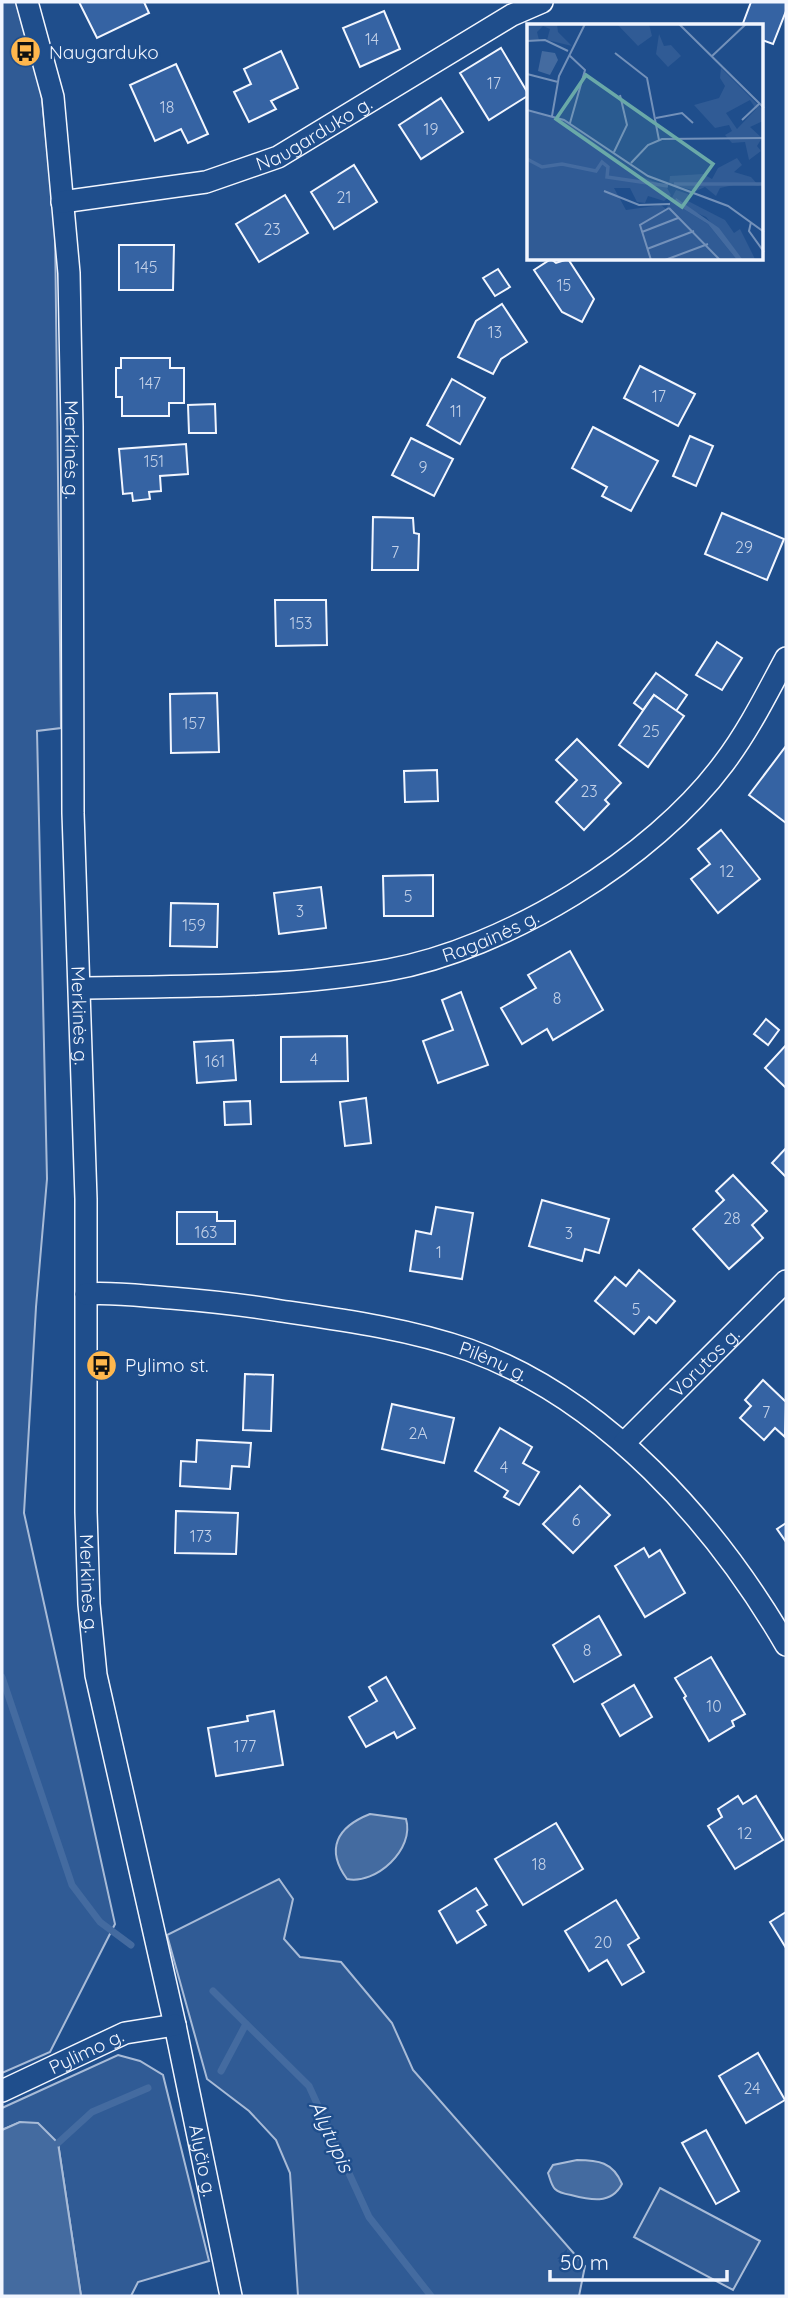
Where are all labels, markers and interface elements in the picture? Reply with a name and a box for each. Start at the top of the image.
inset map [527,24,764,261]
house number: 14 [365,29,379,49]
bus stop icon: Naugarduko [9,35,43,69]
place label: Naugarduko [49,40,159,64]
house number: 17 [487,73,501,93]
street label: Naugarduko g. [253,91,376,176]
house number: 18 [160,97,174,117]
house number: 19 [424,119,438,139]
house number: 21 [337,187,351,207]
house number: 23 [263,219,281,239]
house number: 145 [135,257,157,277]
house number: 15 [557,275,571,295]
house number: 13 [488,322,502,342]
house number: 147 [139,373,161,393]
house number: 17 [652,386,666,406]
street label: Merkinės g. [59,400,84,499]
house number: 11 [450,401,462,421]
house number: 151 [144,451,164,471]
house number: 9 [419,457,428,477]
house number: 29 [735,537,753,557]
house number: 7 [391,542,399,562]
house number: 153 [289,613,313,633]
house number: 157 [183,713,205,733]
house number: 25 [642,721,660,741]
house number: 23 [580,781,598,801]
house number: 12 [720,861,735,881]
house number: 5 [404,886,412,906]
house number: 3 [296,901,304,921]
street label: Ragainės g. [439,905,543,967]
house number: 159 [182,915,206,935]
street label: Merkinės g. [66,966,93,1066]
house number: 8 [553,988,561,1008]
house number: 4 [310,1049,318,1069]
house number: 161 [205,1051,225,1071]
house number: 28 [723,1208,741,1228]
house number: 163 [195,1222,217,1242]
house number: 3 [565,1223,573,1243]
house number: 1 [436,1242,442,1262]
house number: 5 [632,1299,640,1319]
street label: Vorutos g. [665,1322,745,1402]
street label: Pilėnų g. [456,1336,532,1386]
bus stop icon: Pylimo st. [85,1348,119,1382]
place label: Pylimo st. [125,1353,209,1377]
house number: 7 [762,1402,770,1422]
house number: 2A [408,1423,428,1443]
house number: 4 [500,1457,508,1477]
house number: 6 [572,1510,581,1530]
house number: 173 [190,1526,212,1546]
street label: Merkinės g. [75,1534,104,1634]
house number: 8 [583,1640,591,1660]
house number: 10 [706,1696,722,1716]
house number: 177 [234,1736,256,1756]
house number: 12 [738,1823,753,1843]
house number: 18 [532,1854,546,1874]
house number: 20 [594,1932,612,1952]
street label: Pylimo g. [45,2023,127,2079]
house number: 24 [743,2078,761,2098]
water label: Alytupis [304,2096,360,2177]
street label: Alyčio g. [184,2122,222,2199]
scale bar [550,2238,727,2282]
text: 50 m [560,2249,609,2275]

